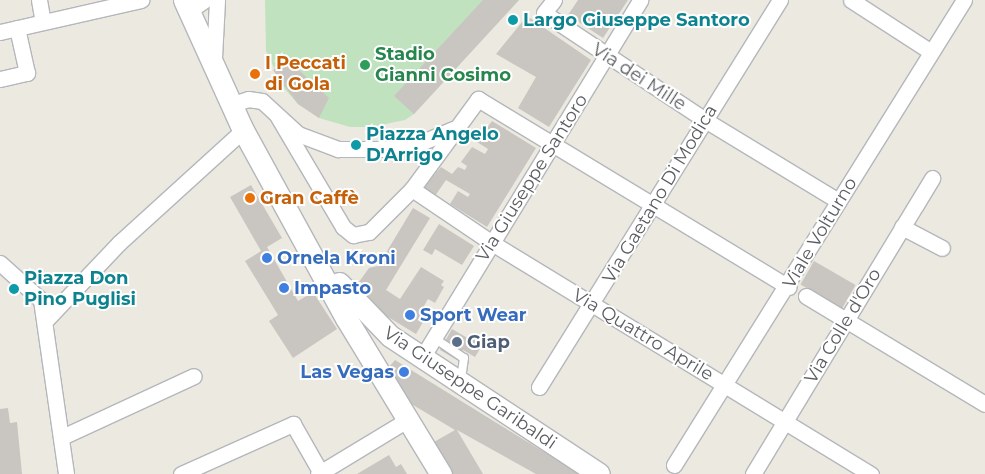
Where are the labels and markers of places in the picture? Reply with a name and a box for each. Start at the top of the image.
place label: Largo Giuseppe Santoro [523,9,750,31]
marker: Largo Giuseppe Santoro [507,14,519,26]
place label: Stadio Gianni Cosimo [375,44,511,86]
place label: I Peccati di Gola [265,53,346,96]
marker: Stadio Gianni Cosimo [359,59,371,71]
marker: I Peccati di Gola [249,68,261,80]
place label: Piazza Angelo D'Arrigo [366,124,499,166]
marker: Piazza Angelo D'Arrigo [350,139,362,151]
place label: Gran Caffè [260,187,359,209]
marker: Gran Caffè [244,192,256,204]
place label: Ornela Kroni [277,247,396,269]
marker: Ornela Kroni [261,252,273,264]
place label: Piazza Don Pino Puglisi [24,268,136,310]
place label: Impasto [294,277,371,299]
marker: Impasto [278,282,290,294]
marker: Piazza Don Pino Puglisi [8,283,20,295]
place label: Sport Wear [420,304,527,326]
marker: Sport Wear [404,309,416,321]
place label: Giap [467,331,510,353]
marker: Giap [451,336,463,348]
place label: Las Vegas [300,361,394,383]
marker: Las Vegas [398,366,410,378]

